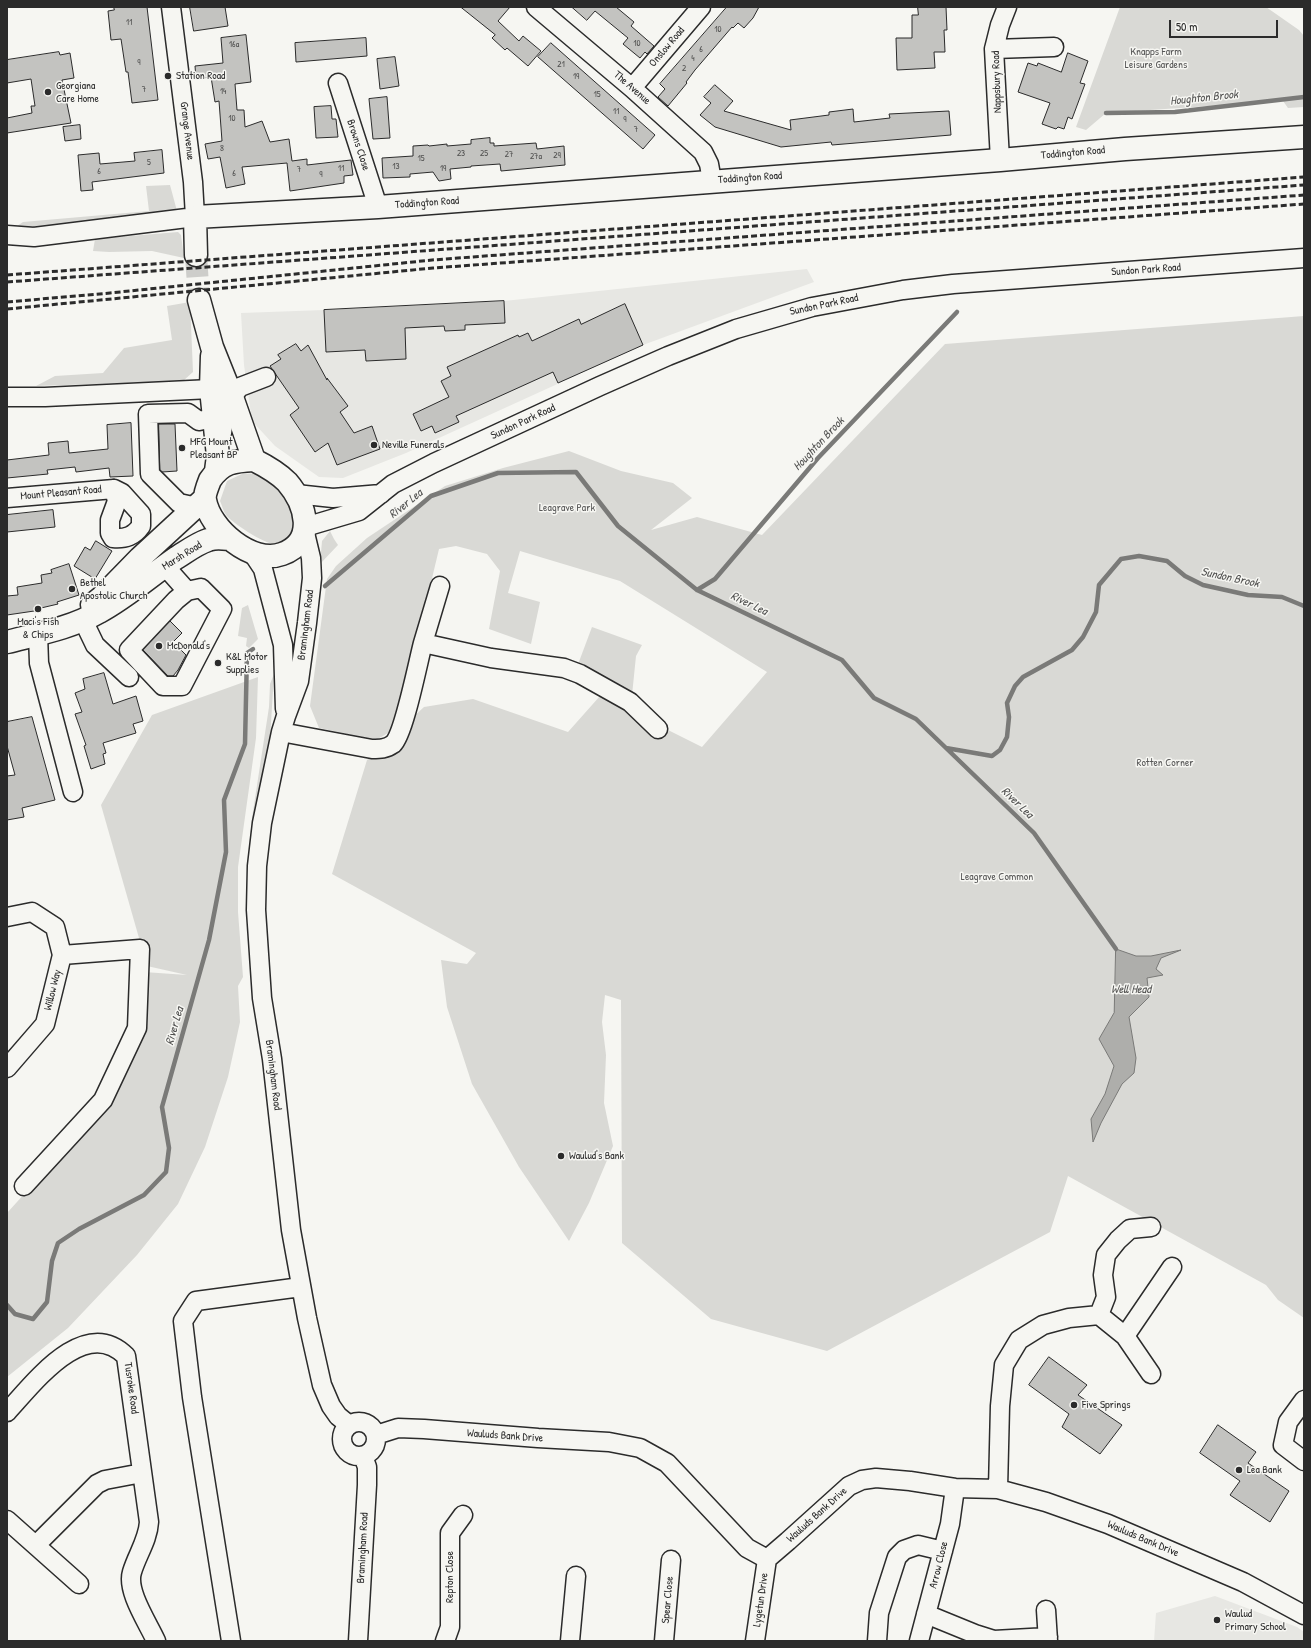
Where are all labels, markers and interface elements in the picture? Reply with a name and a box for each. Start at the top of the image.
scale bar [1171,12,1280,38]
house number: 11 [126,18,132,28]
text: 50 m [1176,18,1197,35]
street label: Onslow Road [646,24,688,70]
house number: 10 [714,25,722,35]
house number: 10 [633,39,641,49]
house number: 16a [229,40,239,50]
house number: 6 [699,45,703,55]
park label: Knapps Farm Leisure Gardens [1125,45,1187,71]
street label: Nappsbury Road [989,51,1005,113]
house number: 4 [691,54,695,64]
house number: 9 [137,58,141,68]
house number: 21 [557,60,565,70]
house number: 2 [682,64,686,74]
street label: The Avenue [611,68,653,108]
place label: Station Road [176,69,225,83]
marker: Station Road [163,71,173,81]
house number: 19 [573,72,579,82]
place label: Georgiana Care Home [56,79,99,105]
house number: 7 [142,85,146,95]
marker: Georgiana Care Home [43,87,53,97]
house number: 14 [220,87,226,97]
water label: Houghton Brook [1169,87,1239,109]
house number: 15 [593,90,601,100]
street label: Grange Avenue [177,101,197,161]
house number: 11 [613,107,619,117]
house number: 10 [228,114,236,124]
house number: 9 [623,115,627,125]
street label: Browns Close [344,118,372,172]
house number: 7 [634,125,638,135]
house number: 8 [220,144,224,154]
street label: Toddington Road [1040,144,1106,162]
house number: 23 [457,149,465,159]
house number: 25 [480,149,488,159]
house number: 27 [505,150,513,160]
house number: 29 [553,151,561,161]
house number: 27a [530,152,542,162]
house number: 15 [417,154,425,164]
house number: 5 [147,158,151,168]
house number: 13 [392,162,400,172]
house number: 11 [338,164,344,174]
house number: 19 [440,164,446,174]
house number: 7 [297,165,301,175]
house number: 6 [97,167,101,177]
house number: 6 [232,169,236,179]
street label: Toddington Road [717,169,783,187]
house number: 9 [319,170,323,180]
street label: Toddington Road [394,194,460,212]
street label: Sundon Park Road [1111,261,1181,279]
street label: Sundon Park Road [789,291,859,319]
street label: Sundon Park Road [489,401,557,443]
water label: Houghton Brook [790,414,848,474]
place label: MFG Mount Pleasant BP [190,435,238,461]
place label: Neville Funerals [382,438,444,452]
marker: Neville Funerals [369,440,379,450]
marker: MFG Mount Pleasant BP [177,443,187,453]
street label: Mount Pleasant Road [20,483,102,503]
water label: River Lea [386,486,426,522]
park label: Leagrave Park [539,501,595,515]
street label: Marsh Road [160,539,204,573]
water label: Sundon Brook [1200,565,1260,591]
place label: Bethel Apostolic Church [80,576,147,602]
marker: Bethel Apostolic Church [67,584,77,594]
street label: Bramingham Road [295,589,317,661]
water label: River Lea [728,589,770,619]
marker: Maci's Fish & Chips [33,604,43,614]
place label: Maci's Fish & Chips [17,615,59,641]
place label: McDonald's [167,639,210,653]
marker: McDonald's [154,641,164,651]
place label: K&L Motor Supplies [226,650,268,676]
marker: K&L Motor Supplies [213,658,223,668]
park label: Rotten Corner [1136,756,1194,770]
water label: River Lea [998,784,1036,822]
park label: Leagrave Common [961,870,1033,884]
street label: Willow Way [42,968,64,1012]
water label: Well Head [1111,983,1151,997]
water label: River Lea [163,1005,187,1047]
street label: Bramingham Road [262,1039,284,1111]
place label: Waulud's Bank [569,1149,624,1163]
marker: Waulud's Bank [556,1151,566,1161]
street label: Tusroke Road [121,1361,141,1415]
place label: Five Springs [1082,1398,1130,1412]
marker: Five Springs [1069,1400,1079,1410]
street label: Wauluds Bank Drive [466,1427,544,1445]
place label: Lea Bank [1247,1463,1282,1477]
marker: Lea Bank [1234,1465,1244,1475]
street label: Wauluds Bank Drive [784,1484,850,1546]
street label: Bramingham Road [355,1512,371,1584]
street label: Wauluds Bank Drive [1105,1518,1181,1560]
street label: Arrow Close [927,1540,951,1590]
street label: Repton Close [443,1551,457,1603]
street label: Lygetun Drive [751,1572,771,1628]
street label: Spear Close [659,1576,677,1624]
place label: Waulud Primary School [1225,1607,1286,1633]
marker: Waulud Primary School [1212,1615,1222,1625]

